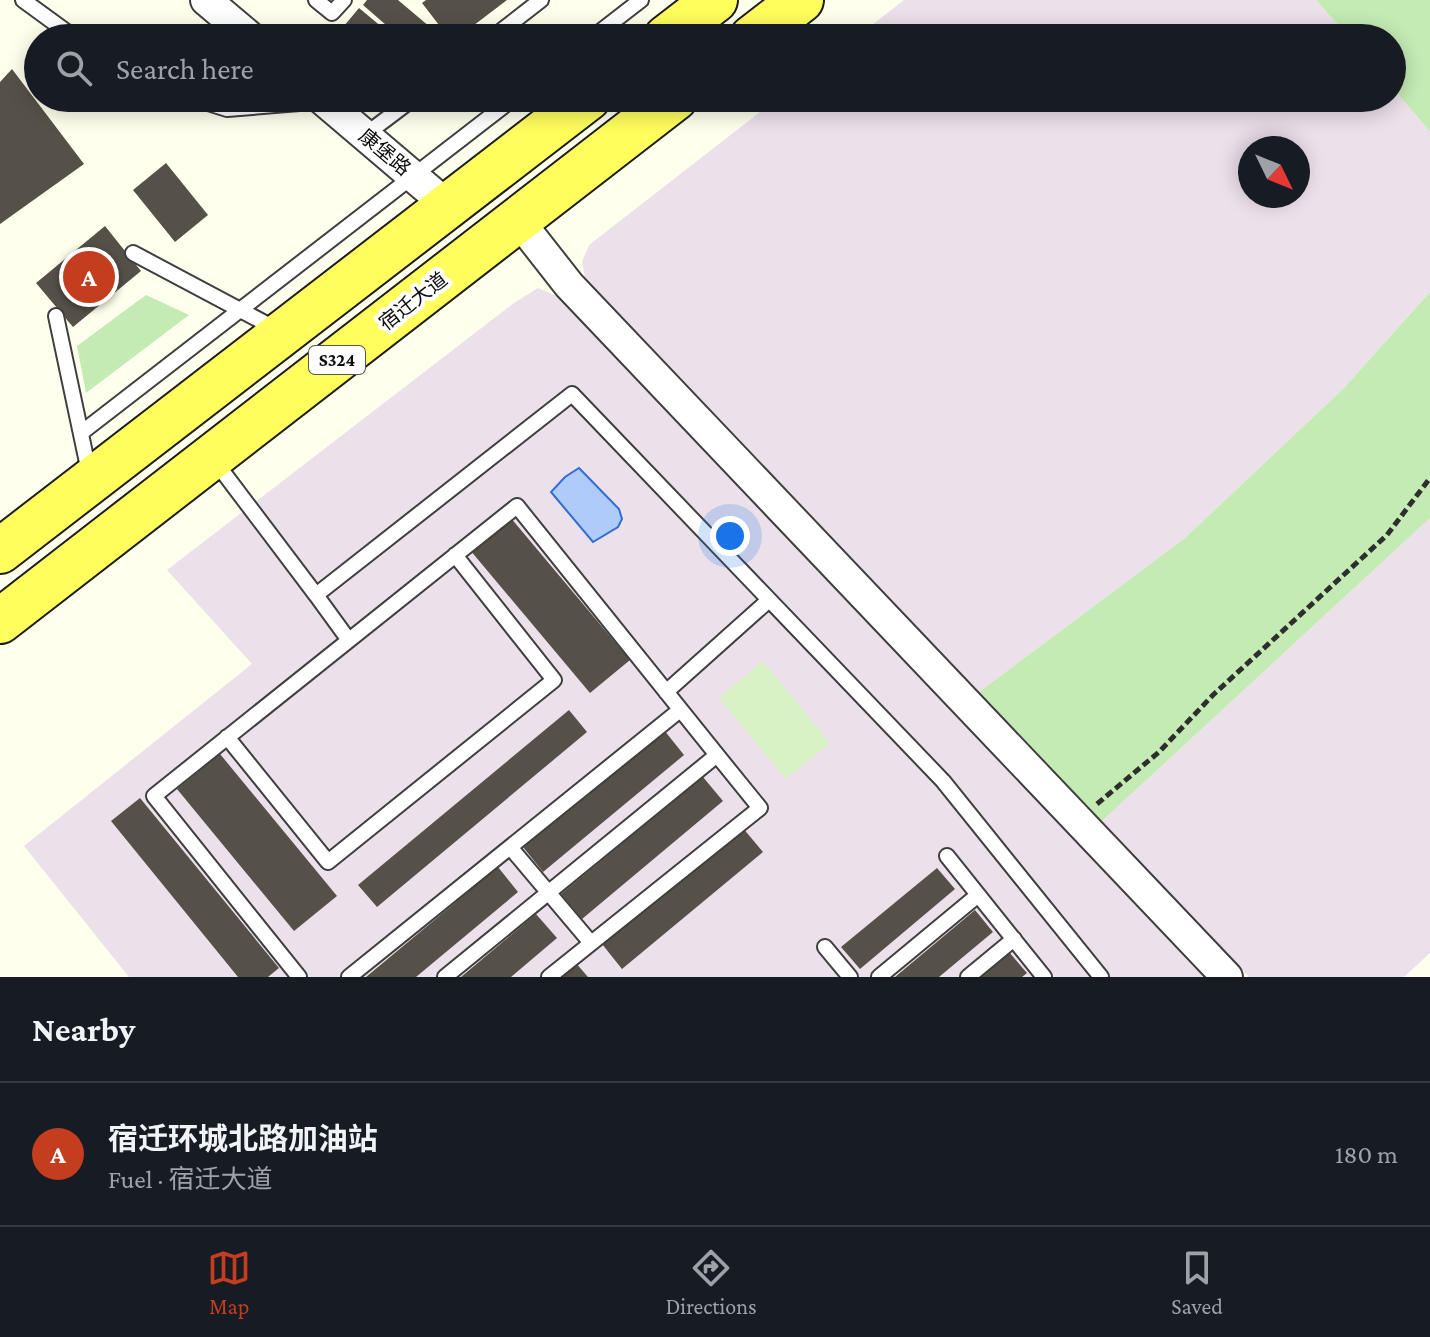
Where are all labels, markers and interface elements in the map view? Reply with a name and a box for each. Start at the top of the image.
search box [24,24,1406,112]
icon: search [52,46,96,90]
text: Search here [116,52,254,85]
street label: 康堡路 [355,124,415,180]
north arrow [1238,136,1310,208]
pin: A [63,247,115,307]
street label: 宿迁大道 [375,268,451,334]
road number: S324 [309,346,365,374]
your location [710,516,750,556]
text: Nearby [32,1011,135,1048]
text: 宿迁环城北路加油站 [108,1122,378,1155]
text: A [50,1140,66,1169]
text: 180 m [1335,1140,1398,1169]
text: Fuel · 宿迁大道 [108,1165,272,1194]
tab: Map [207,1246,251,1319]
tab: Directions [666,1246,757,1319]
tab: Saved [1171,1246,1223,1319]

